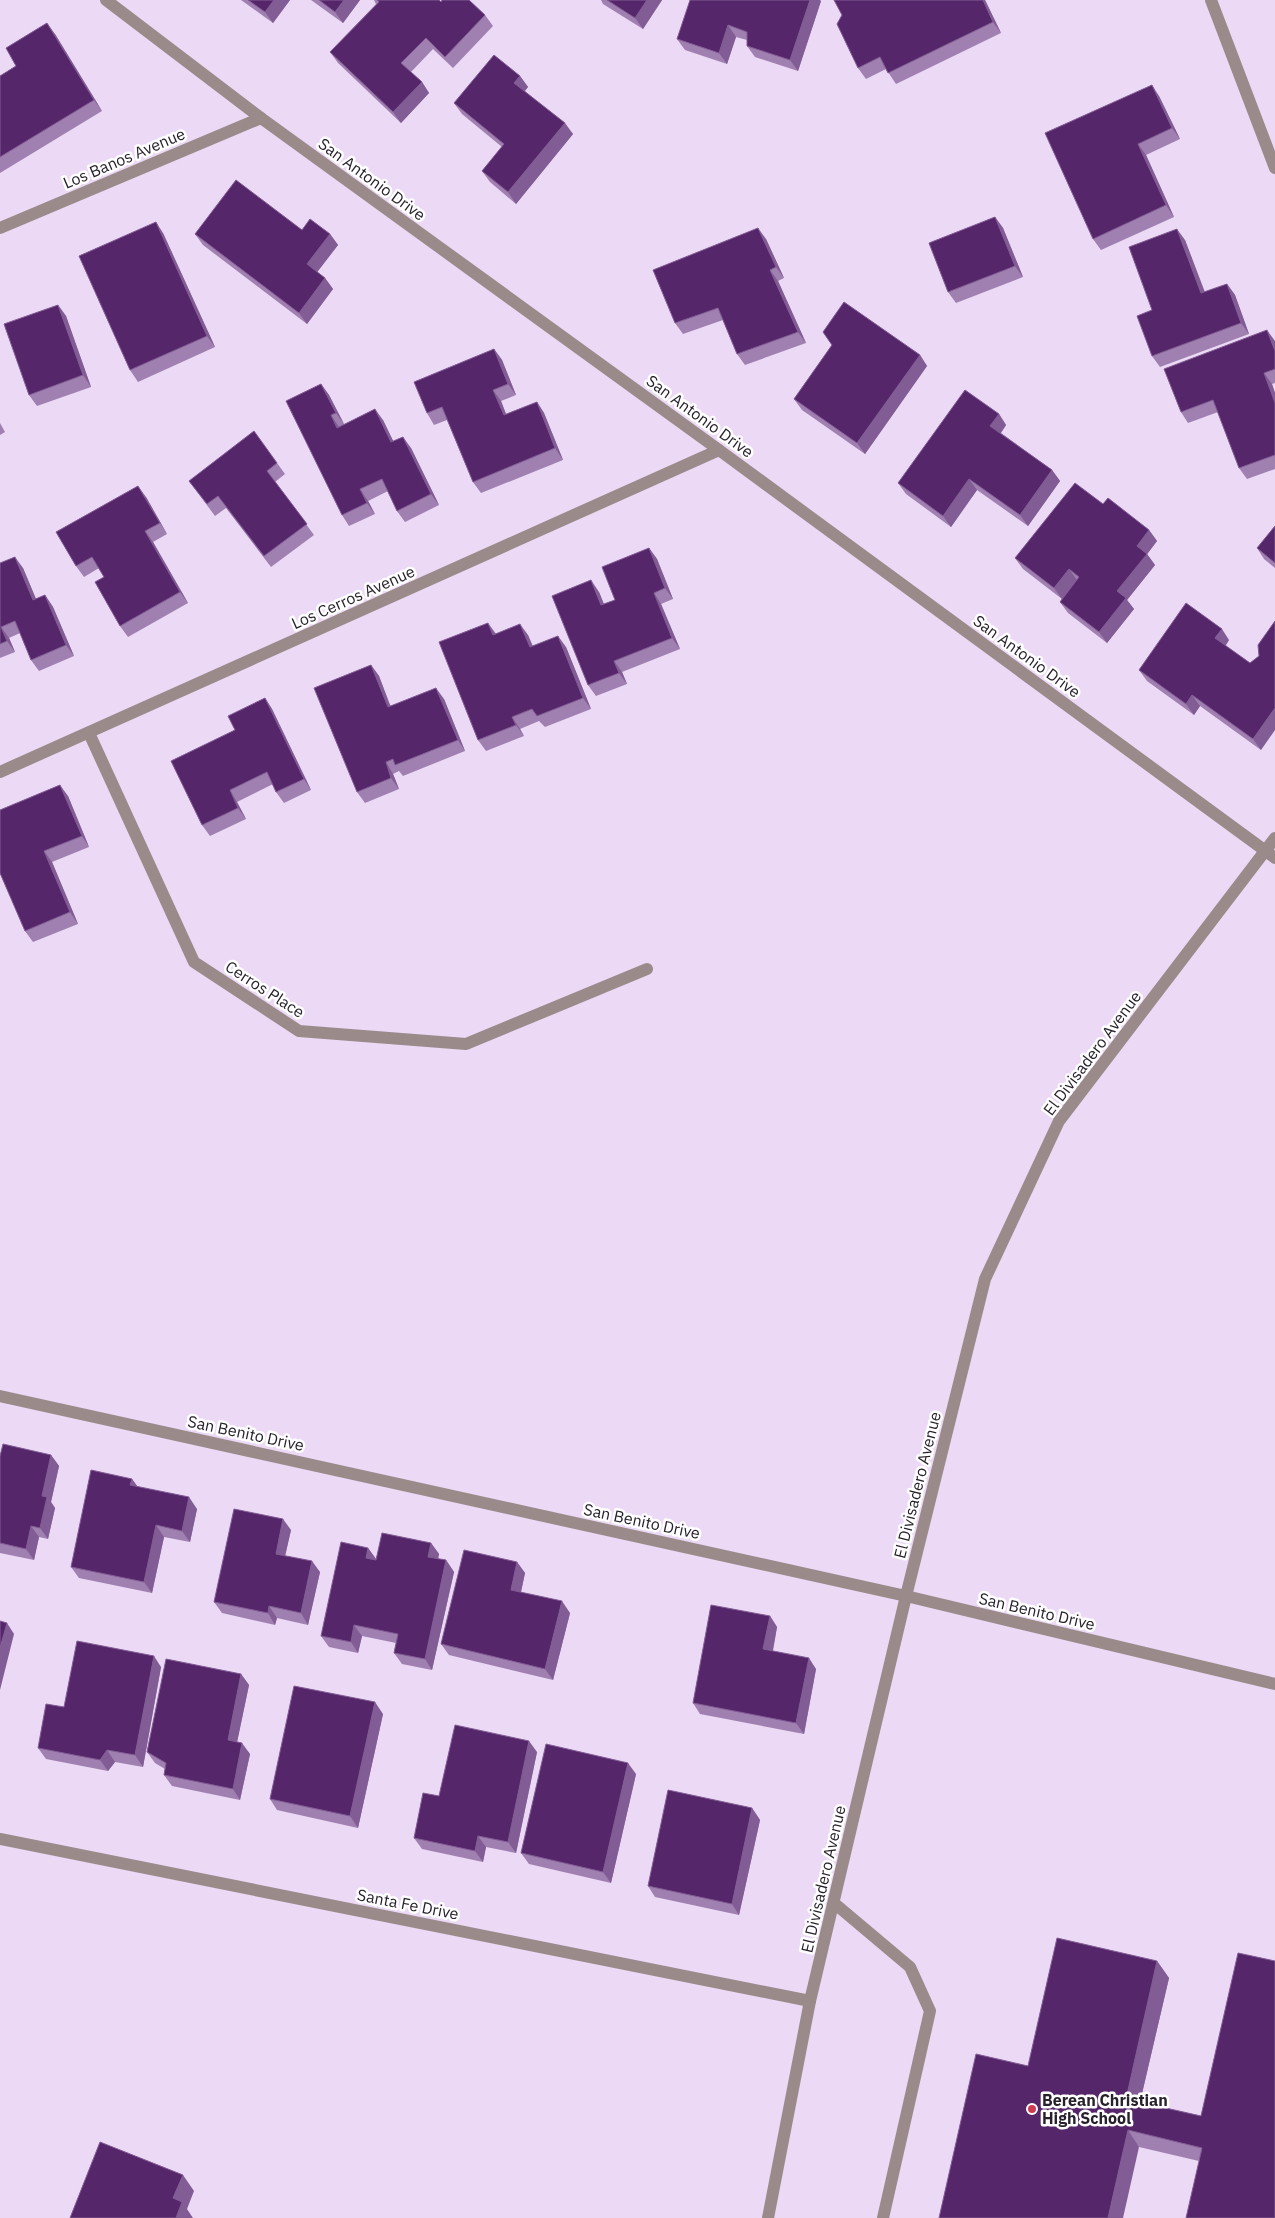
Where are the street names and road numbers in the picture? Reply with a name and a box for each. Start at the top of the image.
street label: Los Banos Avenue [60,123,188,193]
street label: San Antonio Drive [315,133,430,225]
street label: San Antonio Drive [643,370,758,462]
street label: Los Cerros Avenue [288,561,418,633]
street label: San Antonio Drive [970,610,1085,702]
street label: Cerros Place [222,956,308,1022]
street label: El Divisadero Avenue [1039,987,1145,1119]
street label: El Divisadero Avenue [889,1409,945,1560]
street label: San Benito Drive [186,1411,306,1455]
street label: San Benito Drive [582,1499,702,1543]
street label: San Benito Drive [977,1588,1097,1634]
street label: El Divisadero Avenue [796,1803,850,1955]
street label: Santa Fe Drive [355,1884,461,1924]

